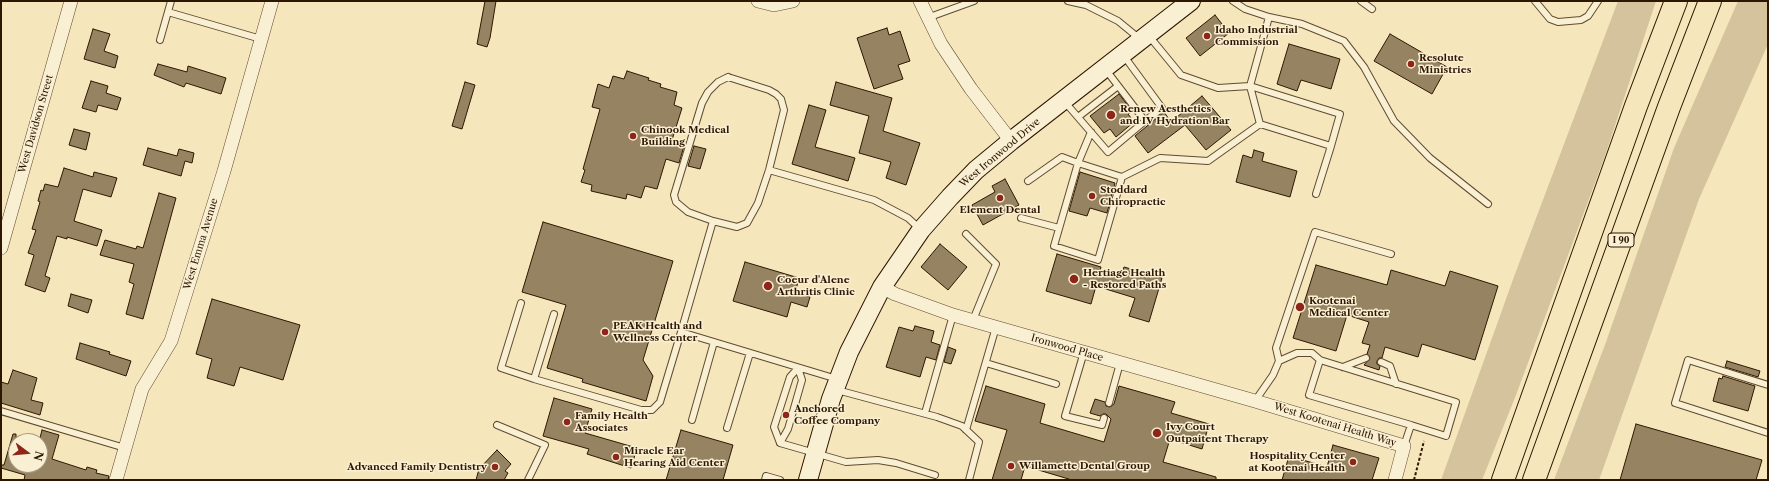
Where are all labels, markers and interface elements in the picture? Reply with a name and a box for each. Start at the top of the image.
place label: Idaho Industrial Commission [1215,24,1298,48]
marker: Idaho Industrial Commission [1202,31,1212,41]
place label: Resolute Ministries [1419,52,1471,76]
marker: Resolute Ministries [1406,59,1416,69]
street label: West Davidson Street [16,74,56,174]
place label: Renew Aesthetics and IV Hydration Bar [1120,103,1230,126]
marker: Renew Aesthetics and IV Hydration Bar [1105,109,1117,121]
street label: West Ironwood Drive [957,116,1043,190]
place label: Chinook Medical Building [641,124,730,148]
marker: Chinook Medical Building [628,131,638,141]
place label: Stoddard Chiropractic [1100,184,1165,208]
marker: Stoddard Chiropractic [1087,191,1097,201]
marker: Element Dental [995,193,1005,203]
street label: West Emma Avenue [181,197,221,291]
place label: Element Dental [960,204,1040,216]
road number: I 90 [1608,233,1634,247]
place label: Hertiage Health - Restored Paths [1083,267,1166,290]
marker: Hertiage Health - Restored Paths [1068,273,1080,285]
place label: Coeur d'Alene Arthritis Clinic [777,274,855,298]
marker: Coeur d'Alene Arthritis Clinic [762,280,774,292]
place label: Kootenai Medical Center [1309,295,1389,318]
marker: Kootenai Medical Center [1294,301,1306,313]
place label: PEAK Health and Wellness Center [613,320,702,344]
marker: PEAK Health and Wellness Center [600,327,610,337]
street label: Ironwood Place [1029,332,1105,364]
street label: West Kootenai Health Way [1272,401,1398,449]
place label: Anchored Coffee Company [794,403,880,426]
place label: Family Health Associates [575,410,648,434]
marker: Anchored Coffee Company [781,410,791,420]
marker: Family Health Associates [562,417,572,427]
place label: Ivy Court Outpaitent Therapy [1166,421,1268,444]
marker: Ivy Court Outpaitent Therapy [1151,427,1163,439]
north arrow [8,433,48,473]
place label: Miracle Ear Hearing Aid Center [624,445,724,468]
text: N [31,450,47,463]
place label: Hospitality Center at Kootenai Health [1248,450,1345,474]
marker: Miracle Ear Hearing Aid Center [611,452,621,462]
marker: Hospitality Center at Kootenai Health [1348,457,1358,467]
place label: Willamette Dental Group [1019,460,1150,472]
place label: Advanced Family Dentistry [347,461,487,473]
marker: Willamette Dental Group [1006,461,1016,471]
marker: Advanced Family Dentistry [490,462,500,472]

